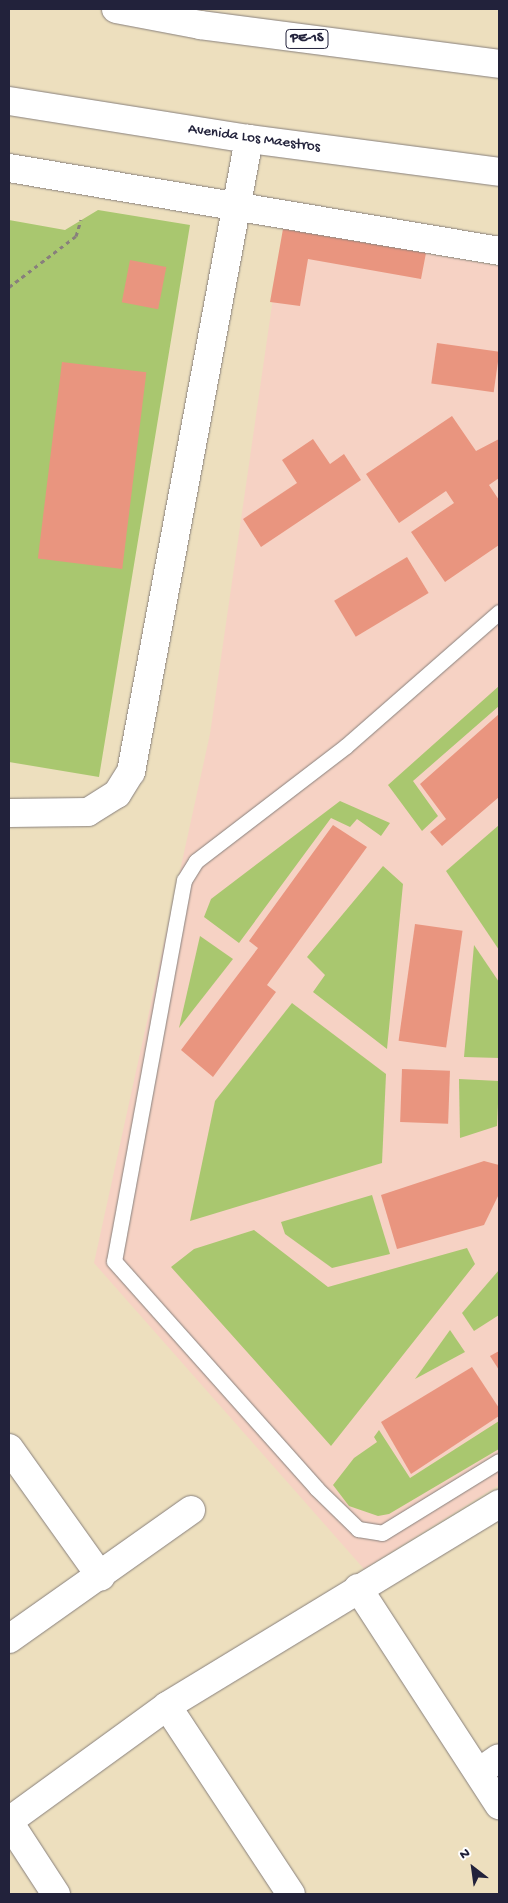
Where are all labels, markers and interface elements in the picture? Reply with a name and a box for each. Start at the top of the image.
road number: PE-1S [284,28,330,50]
street label: Avenida Los Maestros [187,121,321,157]
north arrow [448,1843,498,1893]
text: N [457,1845,473,1864]

